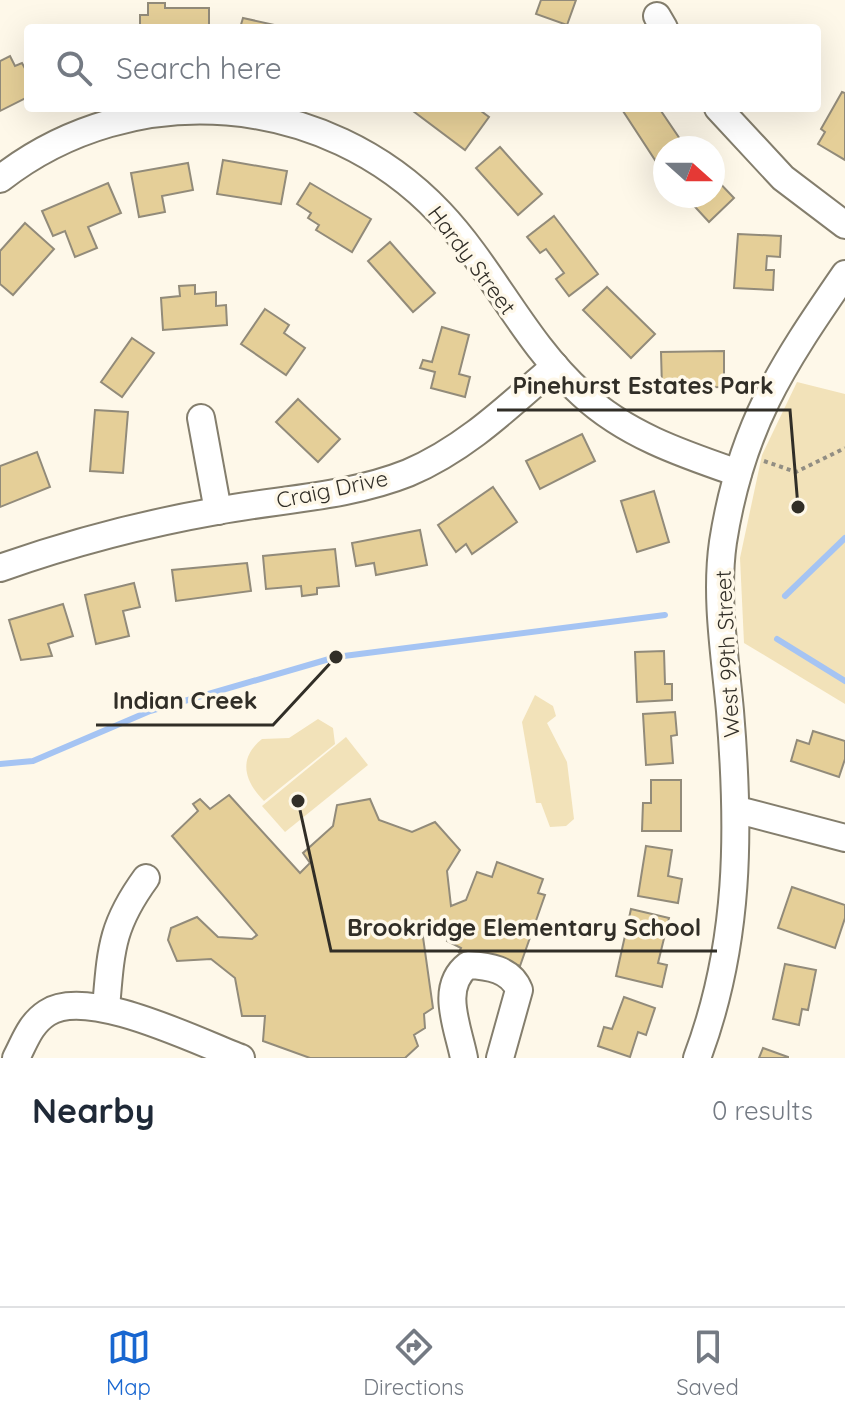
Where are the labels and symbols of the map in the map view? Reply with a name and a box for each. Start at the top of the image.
north arrow [653,136,725,208]
street label: Hardy Street [422,200,522,320]
callout: Pinehurst Estates Park [497,362,790,410]
text: Pinehurst Estates Park [512,370,774,400]
street label: Craig Drive [274,464,390,514]
street label: West 99th Street [709,569,745,739]
callout: Indian Creek [96,677,273,725]
text: Indian Creek [113,685,257,715]
callout: Brookridge Elementary School [331,903,717,951]
text: Brookridge Elementary School [347,912,701,942]

